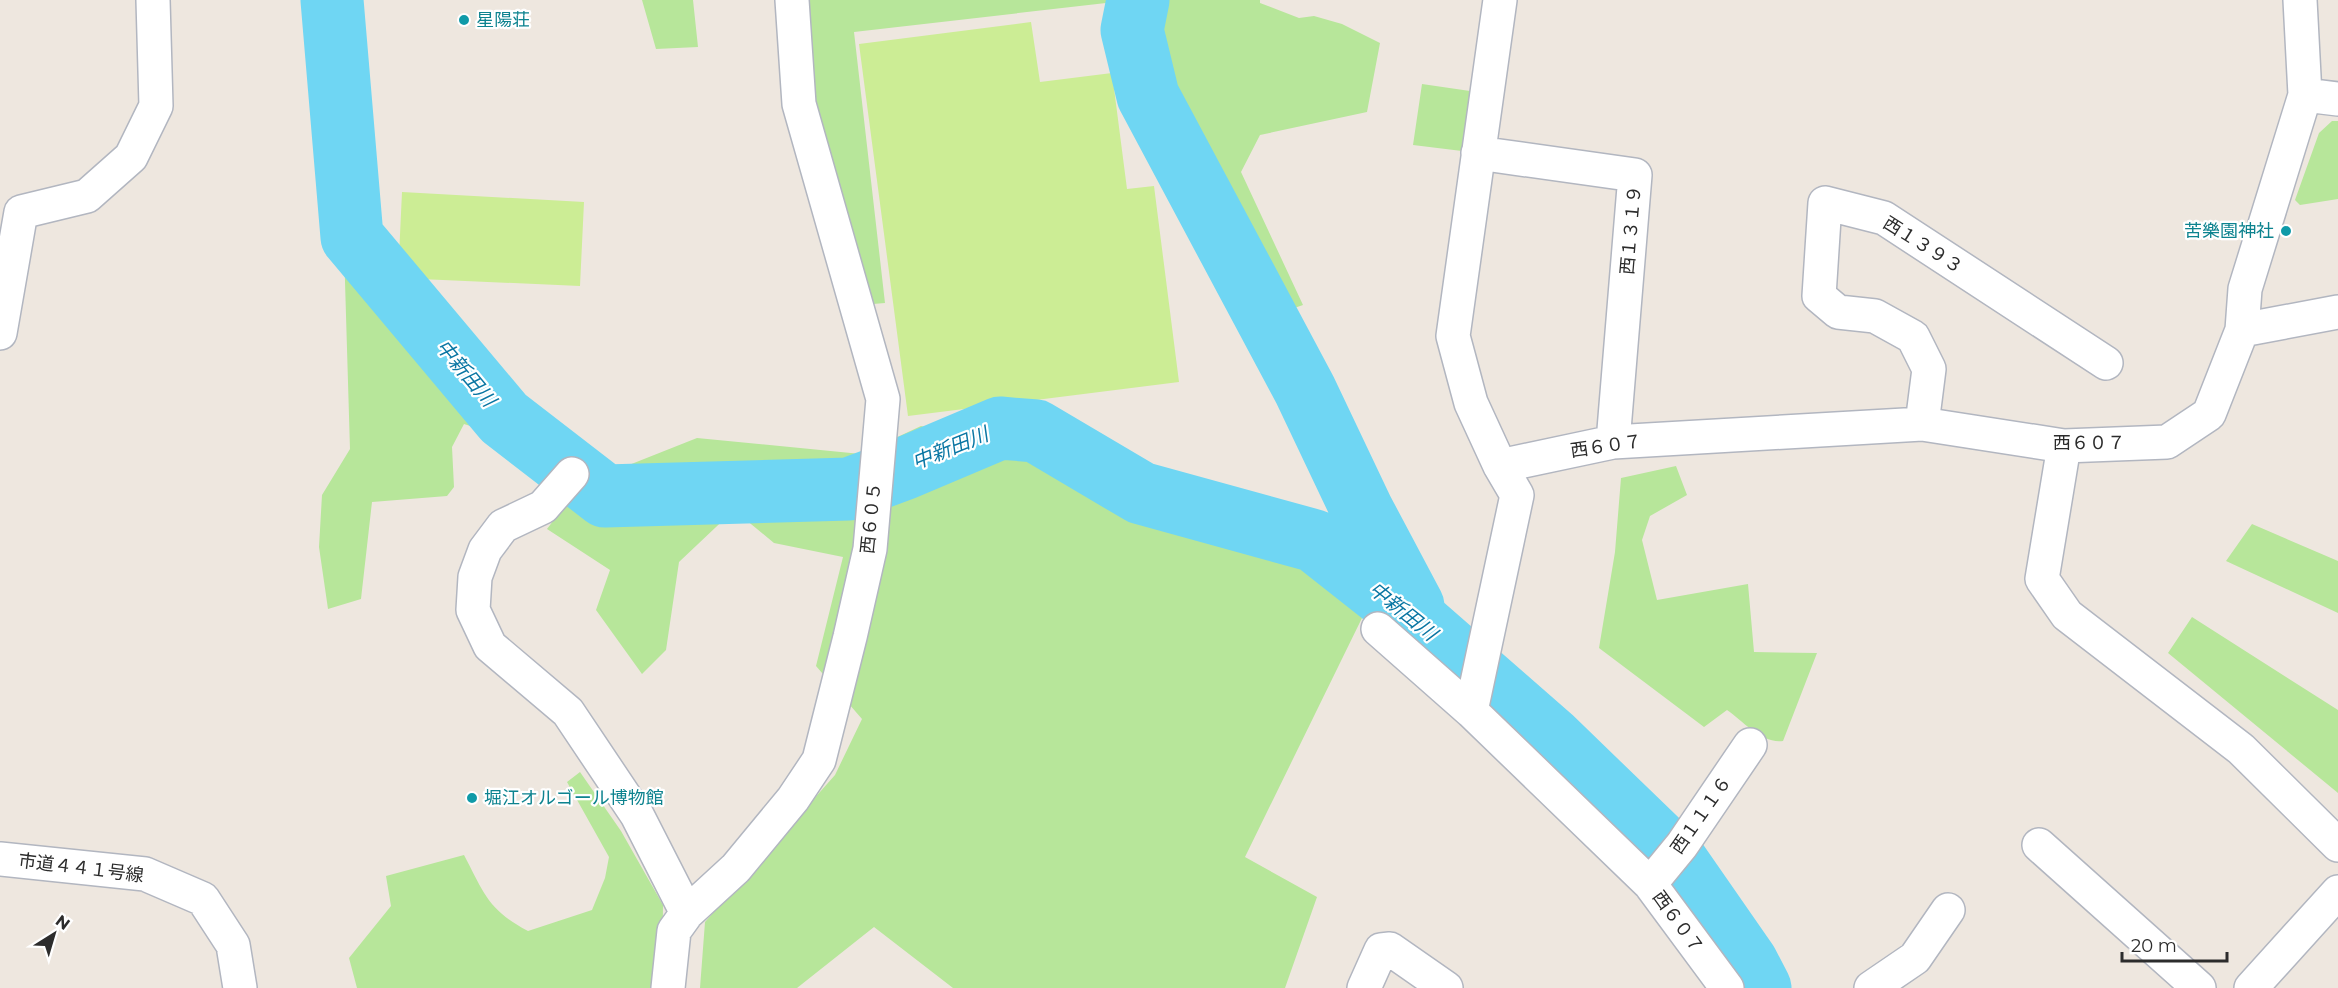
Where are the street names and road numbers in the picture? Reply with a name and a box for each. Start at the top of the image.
street label: 西１３１９ [1616,184,1646,276]
street label: 西１３９３ [1879,212,1967,278]
street label: 西６０７ [1569,430,1643,462]
street label: 西６０７ [2053,432,2125,454]
street label: 西６０５ [856,481,886,555]
street label: 西１１１６ [1666,772,1736,858]
street label: 市道４４１号線 [17,849,145,887]
street label: 西６０７ [1648,886,1708,958]

